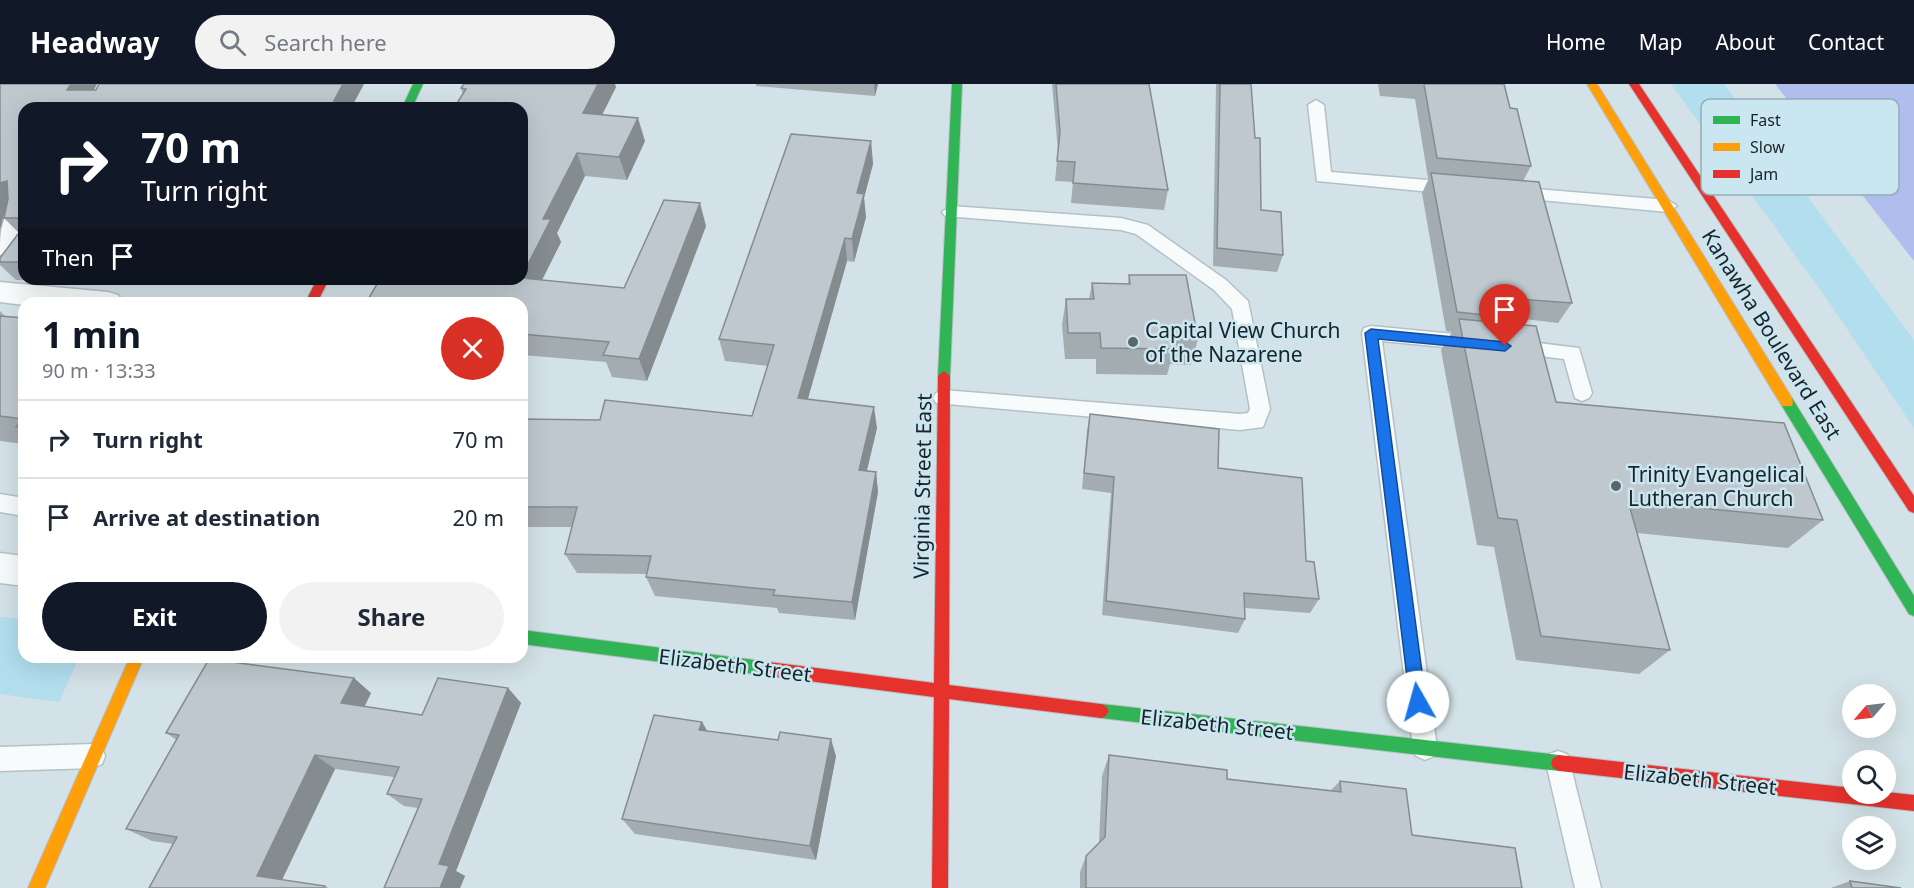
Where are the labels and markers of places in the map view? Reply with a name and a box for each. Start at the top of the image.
pin [1479,284,1530,346]
place label: Capital View Church of the Nazarene [1145,316,1341,368]
marker: Capital View Church of the Nazarene [1126,335,1140,349]
place label: Trinity Evangelical Lutheran Church [1628,460,1805,512]
marker: Trinity Evangelical Lutheran Church [1609,479,1623,493]

